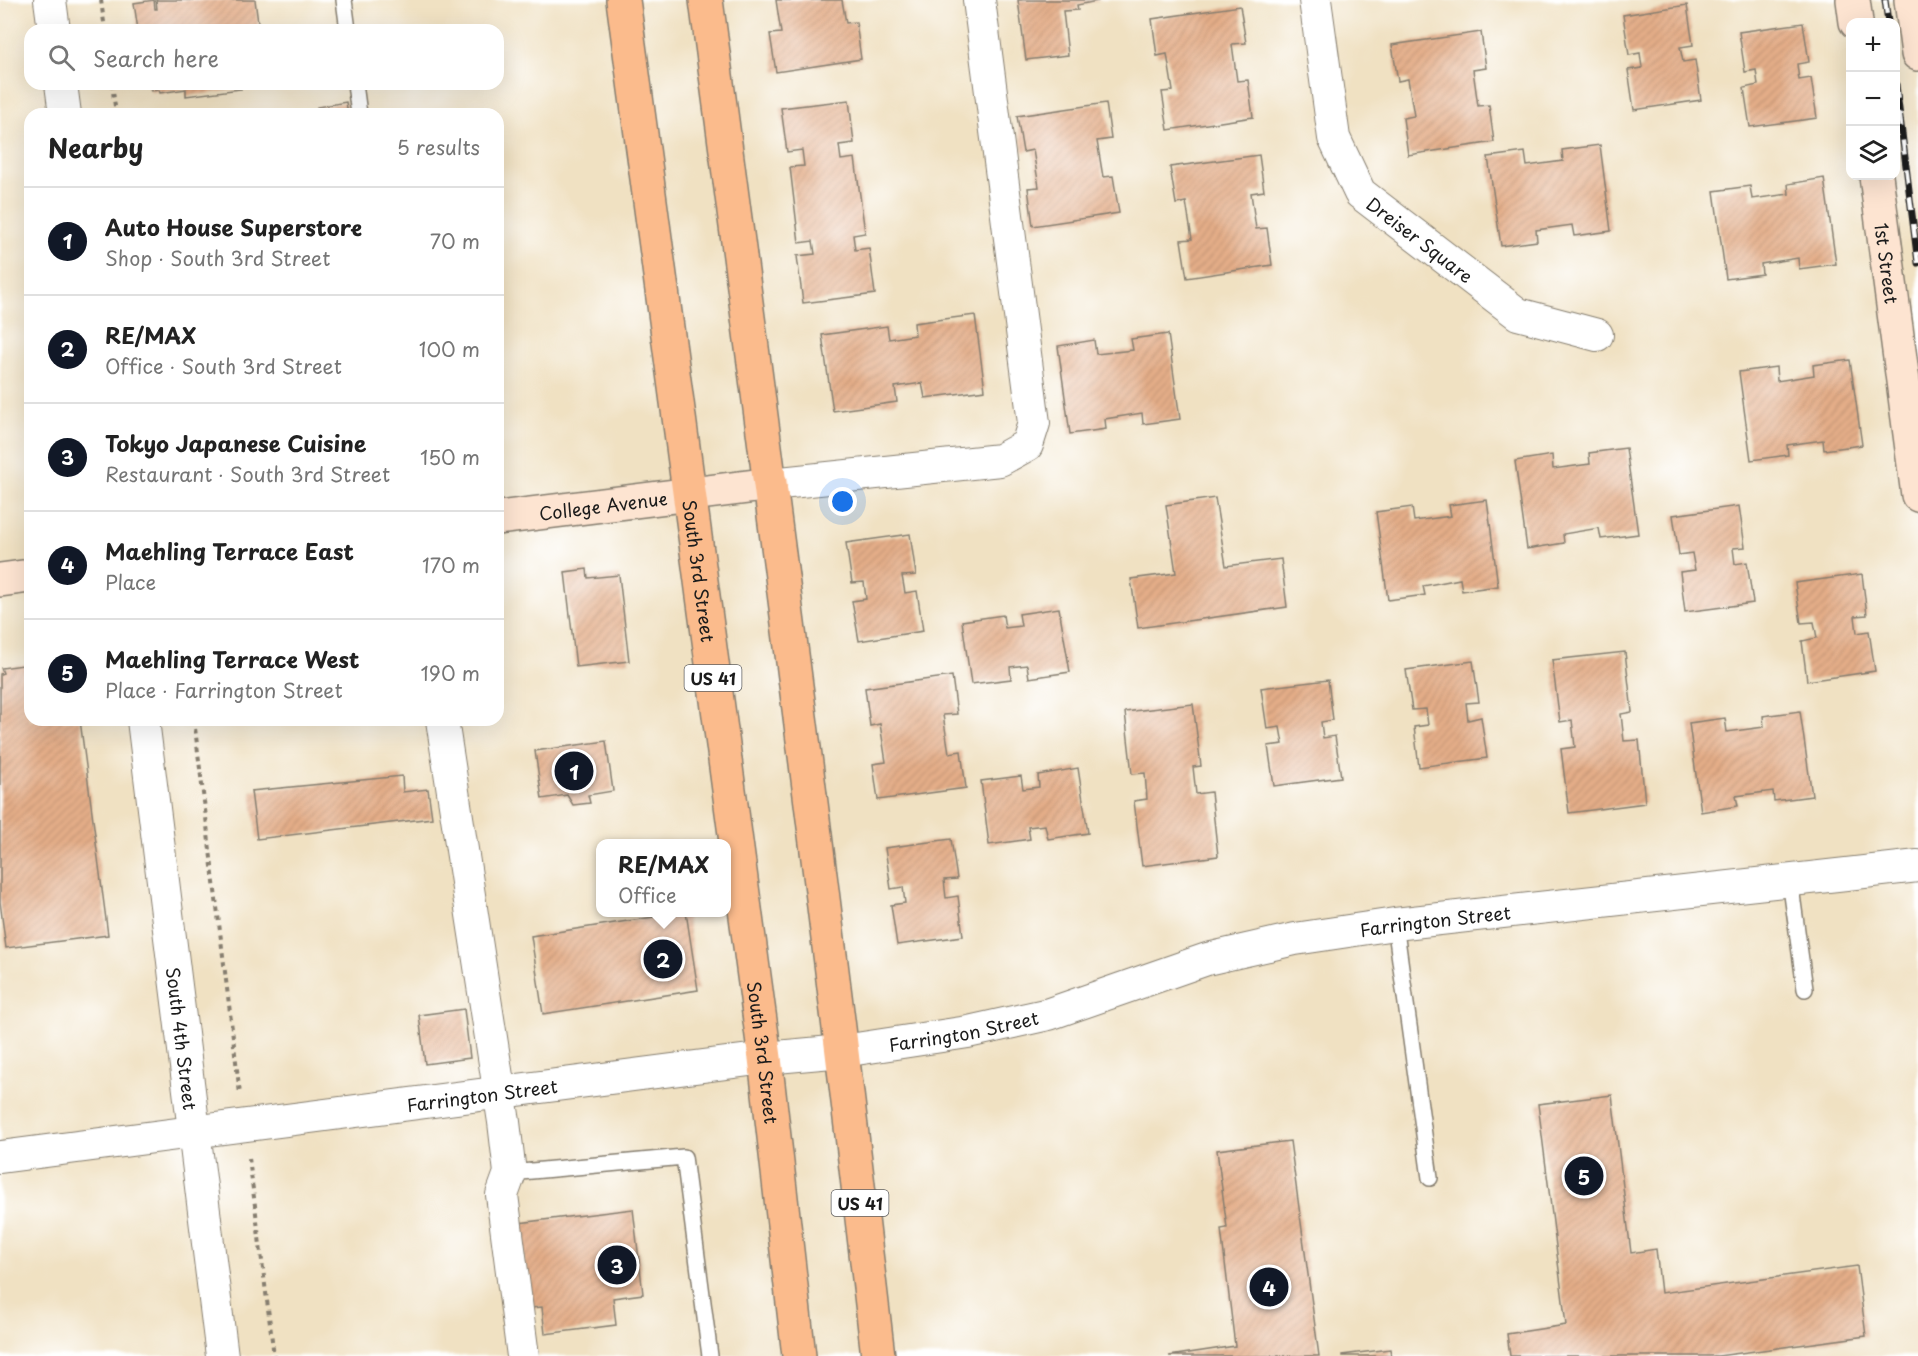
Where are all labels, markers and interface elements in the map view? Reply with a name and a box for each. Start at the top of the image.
map controls [1846,18,1900,180]
button: + [1846,18,1900,72]
search box [24,24,504,90]
icon: search [45,41,78,74]
text: Search here [93,41,219,74]
button: − [1846,72,1900,126]
button: layers [1846,126,1900,180]
text: Nearby [48,128,143,167]
text: 5 results [397,132,480,162]
street label: Dreiser Square [1361,190,1479,289]
text: Auto House Superstore [105,210,362,243]
street label: 1st Street [1869,221,1906,305]
text: 1 [63,226,72,256]
text: 70 m [430,226,480,256]
text: Shop · South 3rd Street [105,243,331,273]
text: RE/MAX [105,318,196,351]
text: 2 [60,334,75,364]
text: 100 m [419,334,480,364]
text: Office · South 3rd Street [105,351,342,381]
text: Tokyo Japanese Cuisine [105,426,366,459]
text: 3 [61,442,74,472]
text: 150 m [420,442,480,472]
text: Restaurant · South 3rd Street [105,459,390,489]
street label: College Avenue [537,484,669,526]
your location [828,487,857,516]
street label: South 3rd Street [677,498,723,644]
text: Maehling Terrace East [105,534,354,567]
text: 4 [61,550,74,580]
text: 170 m [422,550,480,580]
text: Place [105,567,156,597]
text: Maehling Terrace West [105,642,359,675]
text: 5 [61,658,74,688]
text: 190 m [421,658,480,688]
road number: US 41 [684,665,742,691]
text: Place · Farrington Street [105,675,343,705]
pin: 1 [554,748,594,794]
popup [596,839,731,917]
text: RE/MAX [618,847,709,880]
text: Office [618,880,677,910]
street label: Farrington Street [1358,898,1512,943]
pin: 2 [644,936,682,982]
street label: South 4th Street [160,966,205,1111]
street label: South 3rd Street [741,980,786,1125]
street label: Farrington Street [887,1003,1041,1057]
street label: Farrington Street [405,1071,559,1118]
pin: 5 [1564,1154,1604,1198]
road number: US 41 [832,1190,888,1216]
pin: 3 [598,1242,636,1288]
pin: 4 [1250,1264,1288,1310]

